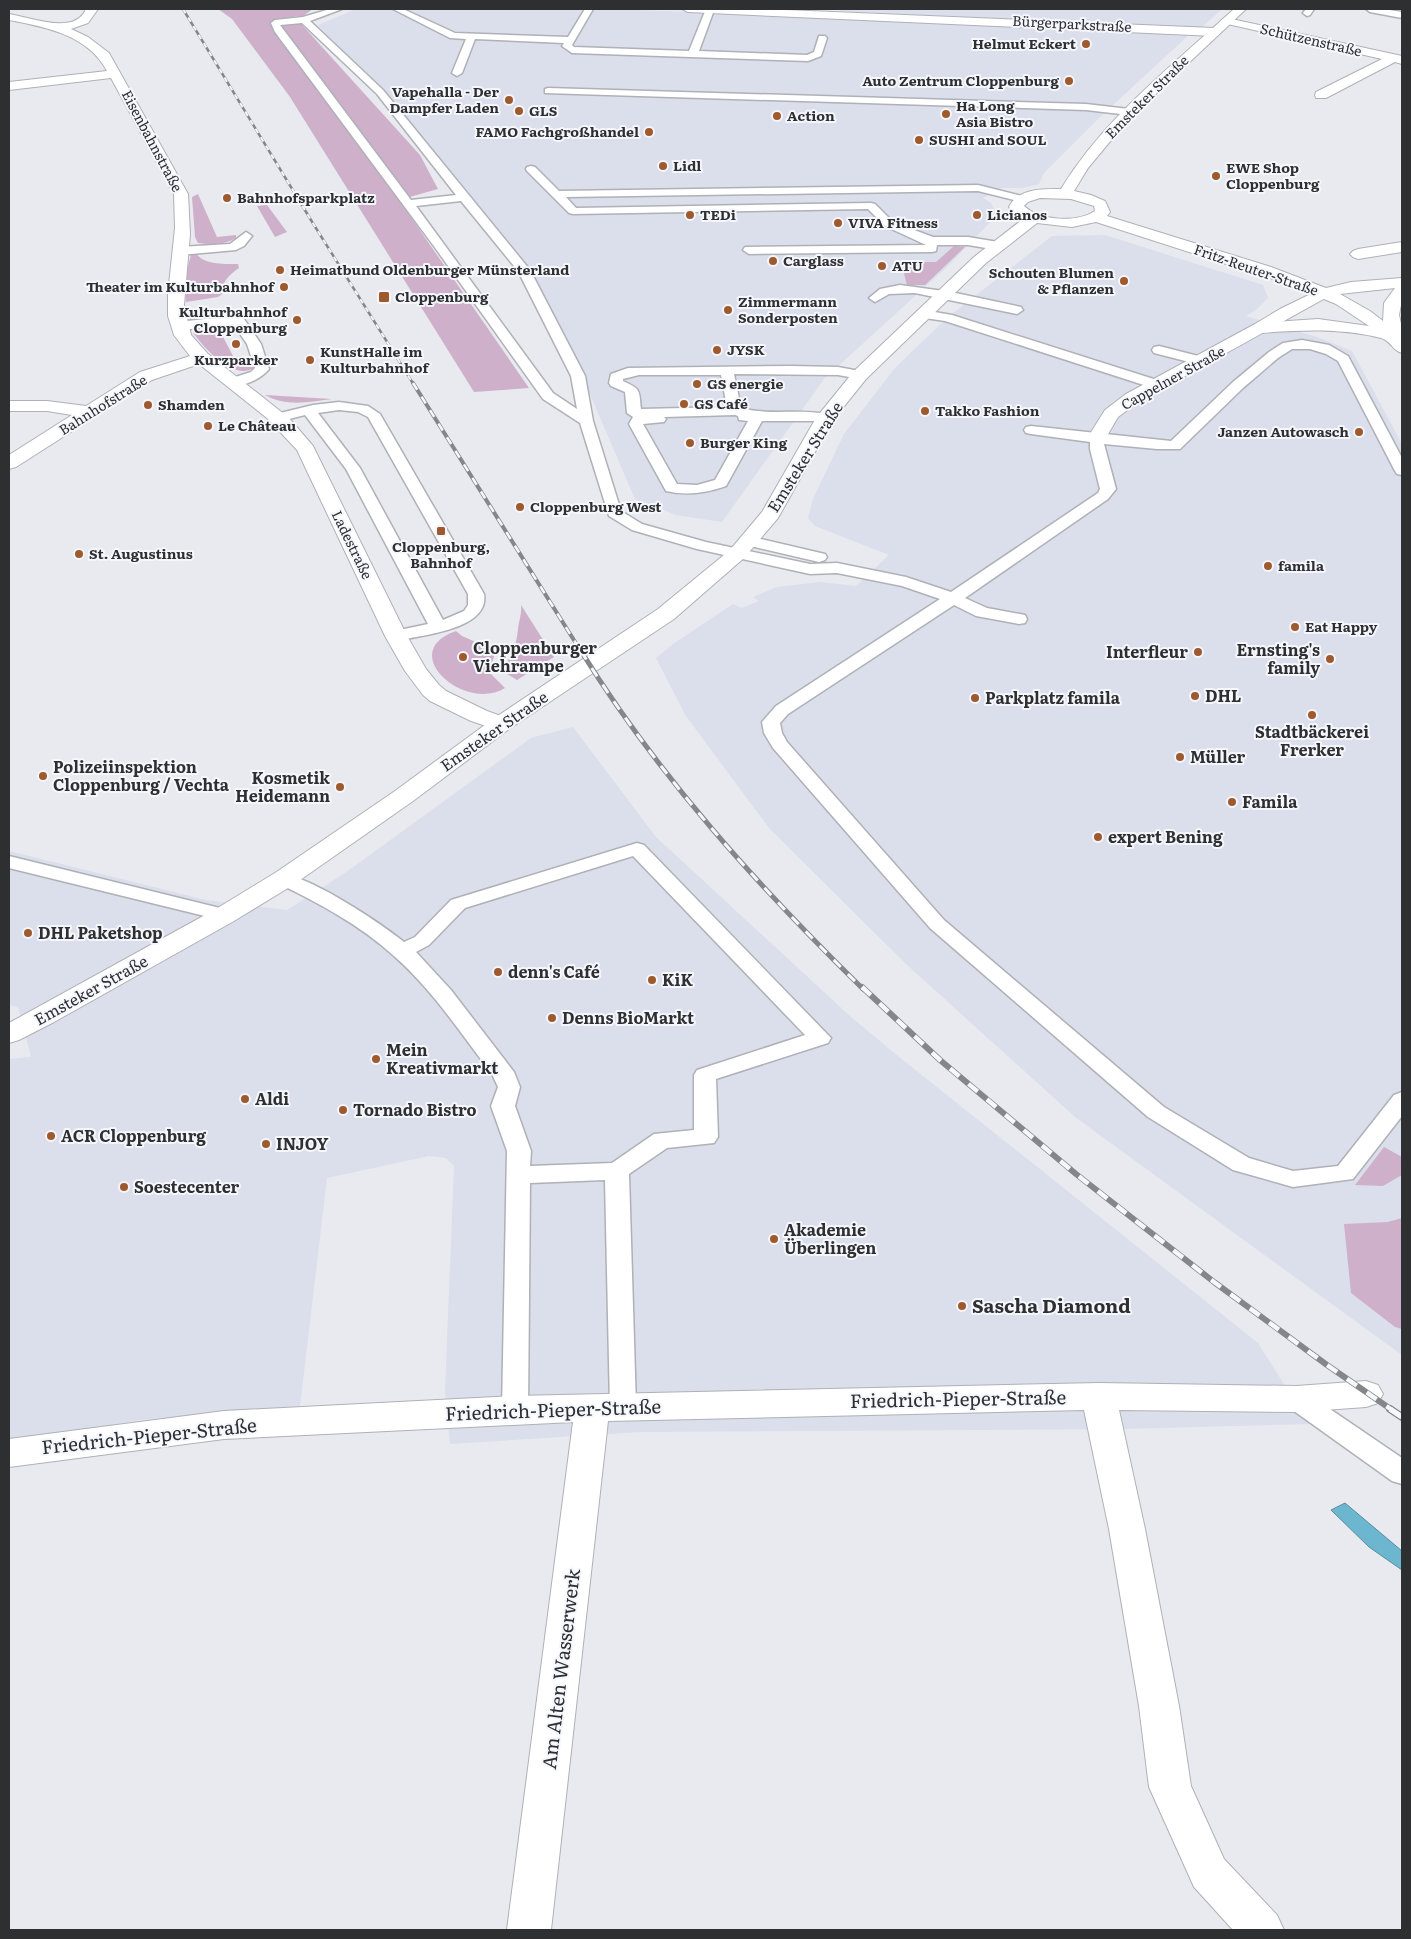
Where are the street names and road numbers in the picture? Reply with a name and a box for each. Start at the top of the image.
street label: Bürgerparkstraße [1012,10,1132,36]
street label: Schützenstraße [1258,18,1364,60]
street label: Emsteker Straße [1100,50,1192,142]
street label: Eisenbahnstraße [118,86,188,195]
street label: Fritz-Reuter-Straße [1191,238,1321,300]
street label: Cappelner Straße [1117,340,1228,414]
street label: Bahnhofstraße [55,369,150,439]
street label: Emsteker Straße [760,396,848,516]
street label: Ladestraße [328,507,378,582]
street label: Emsteker Straße [435,684,552,776]
street label: Emsteker Straße [29,948,152,1030]
street label: Friedrich-Pieper-Straße [850,1382,1067,1414]
street label: Friedrich-Pieper-Straße [444,1391,662,1427]
street label: Friedrich-Pieper-Straße [40,1410,258,1460]
street label: Am Alten Wasserwerk [534,1567,586,1771]

